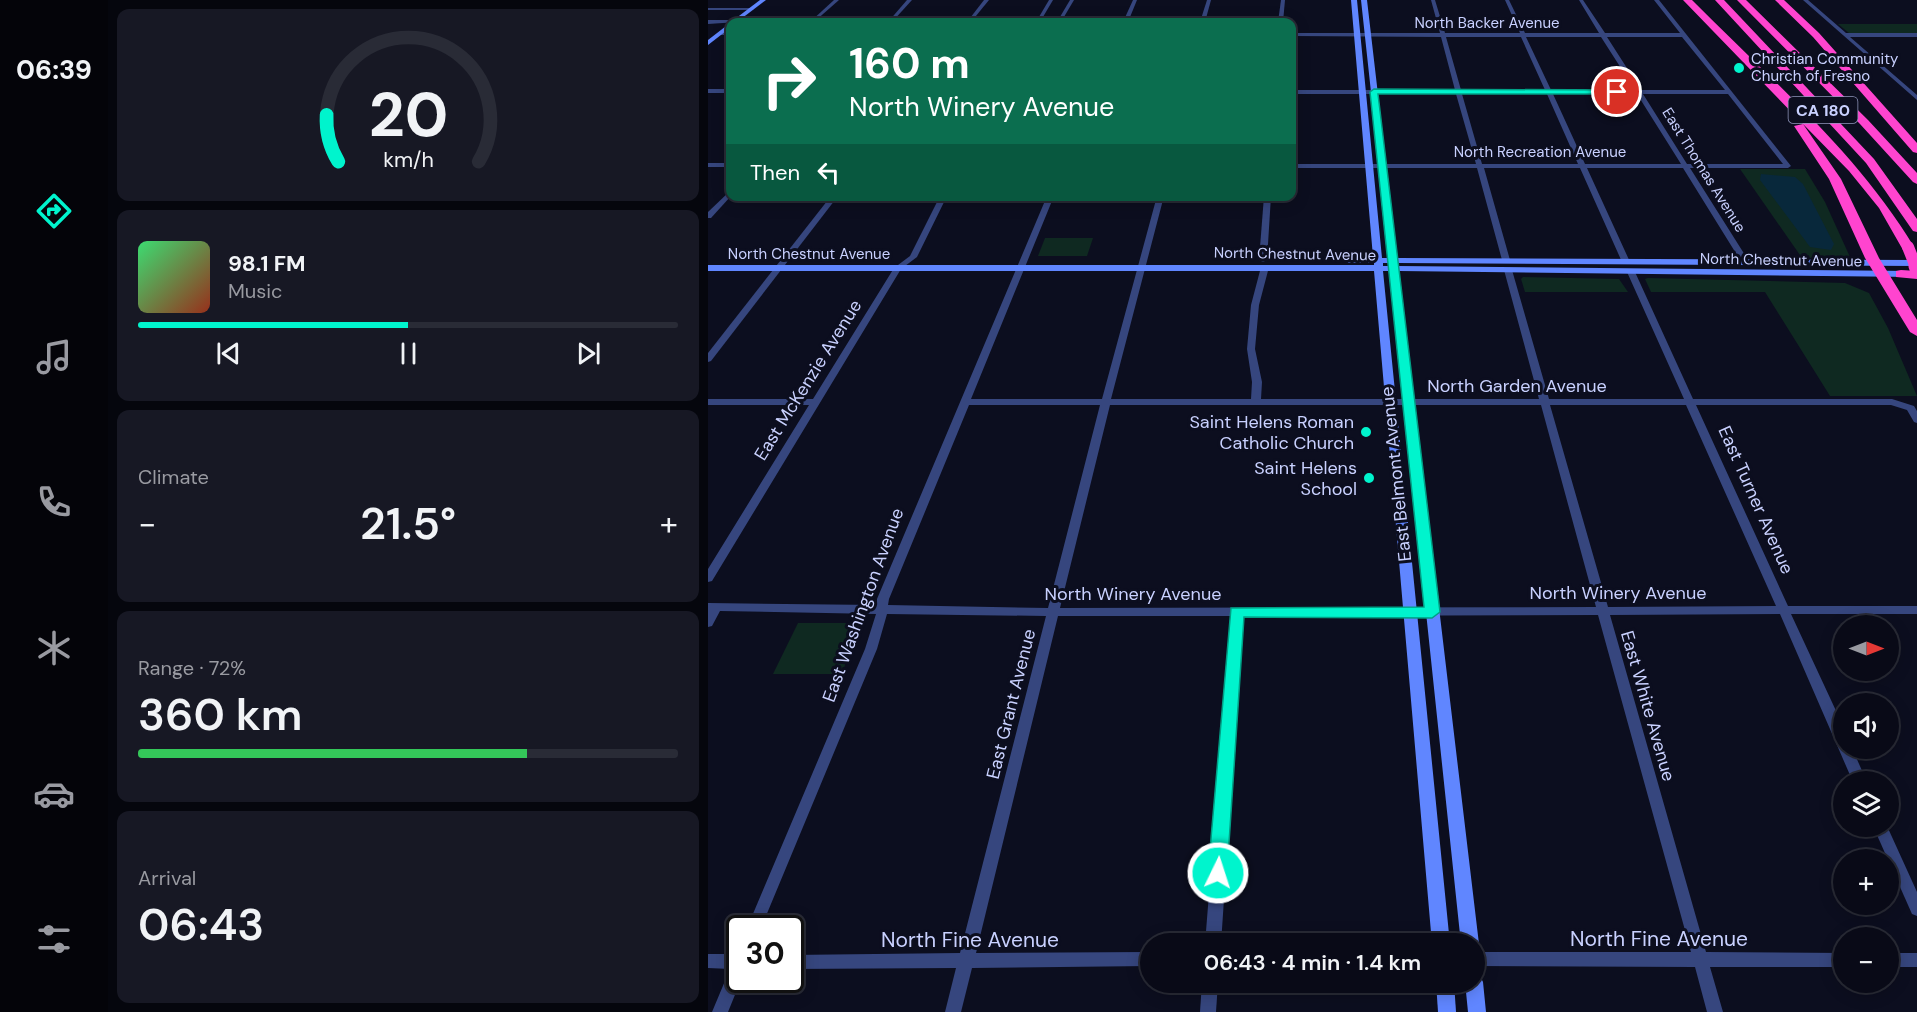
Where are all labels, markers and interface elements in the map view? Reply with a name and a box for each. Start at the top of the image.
street label: North Backer Avenue [1414,13,1560,33]
text: 160 m [849,36,970,91]
icon: right [750,42,828,120]
place label: Christian Community Church of Fresno [1751,49,1899,86]
text: 06:39 [16,52,92,87]
marker: Christian Community Church of Fresno [1732,61,1746,75]
pin [1591,66,1642,117]
text: 20 [368,74,448,155]
icon: arrive [1600,75,1633,108]
text: North Winery Avenue [849,89,1114,124]
road number: CA 180 [1788,97,1858,123]
street label: East Thomas Avenue [1657,104,1751,236]
street label: North Recreation Avenue [1454,142,1626,162]
text: km/h [383,146,433,174]
icon: left [812,156,845,189]
text: Then [750,158,800,187]
icon: directions [33,190,75,232]
street label: North Chestnut Avenue [1214,243,1376,265]
street label: North Chestnut Avenue [728,244,890,264]
text: 98.1 FM [228,249,305,278]
street label: North Chestnut Avenue [1700,249,1862,271]
text: Music [228,278,283,304]
street label: East McKenzie Avenue [749,295,867,465]
icon: music [33,336,75,378]
icon: previous [212,337,245,370]
icon: pause [392,337,425,370]
icon: next [572,337,605,370]
street label: North Garden Avenue [1427,374,1607,398]
street label: East Belmont Avenue [1375,385,1417,563]
place label: Saint Helens Roman Catholic Church [1189,410,1354,455]
street label: East Turner Avenue [1713,422,1799,578]
marker: Saint Helens Roman Catholic Church [1359,425,1373,439]
place label: Saint Helens School [1254,456,1357,501]
text: Climate [138,464,209,490]
marker: Saint Helens School [1362,471,1376,485]
icon: phone [33,481,75,523]
text: 21.5° [360,494,456,553]
text: − [138,502,156,545]
text: + [660,502,678,545]
street label: East Washington Avenue [817,505,909,705]
street label: North Winery Avenue [1530,581,1706,605]
street label: North Winery Avenue [1045,582,1221,606]
north arrow [1833,615,1899,681]
map controls [1833,615,1899,993]
street label: East Grant Avenue [981,626,1041,782]
icon: climate [33,627,75,669]
street label: East White Avenue [1615,628,1681,784]
text: Range · 72% [138,655,246,681]
text: 360 km [138,685,303,744]
button: sound [1833,693,1899,759]
button: layers [1833,771,1899,837]
icon: car [33,773,75,815]
position arrow [1186,841,1250,905]
button: + [1833,849,1899,915]
text: Arrival [138,865,196,891]
text: 06:43 [138,895,264,954]
speed limit sign: 30 [726,915,804,993]
icon: filters [33,918,75,960]
street label: North Fine Avenue [1570,925,1748,953]
street label: North Fine Avenue [881,926,1059,954]
button: − [1833,927,1899,993]
text: 06:43 · 4 min · 1.4 km [1204,948,1421,977]

